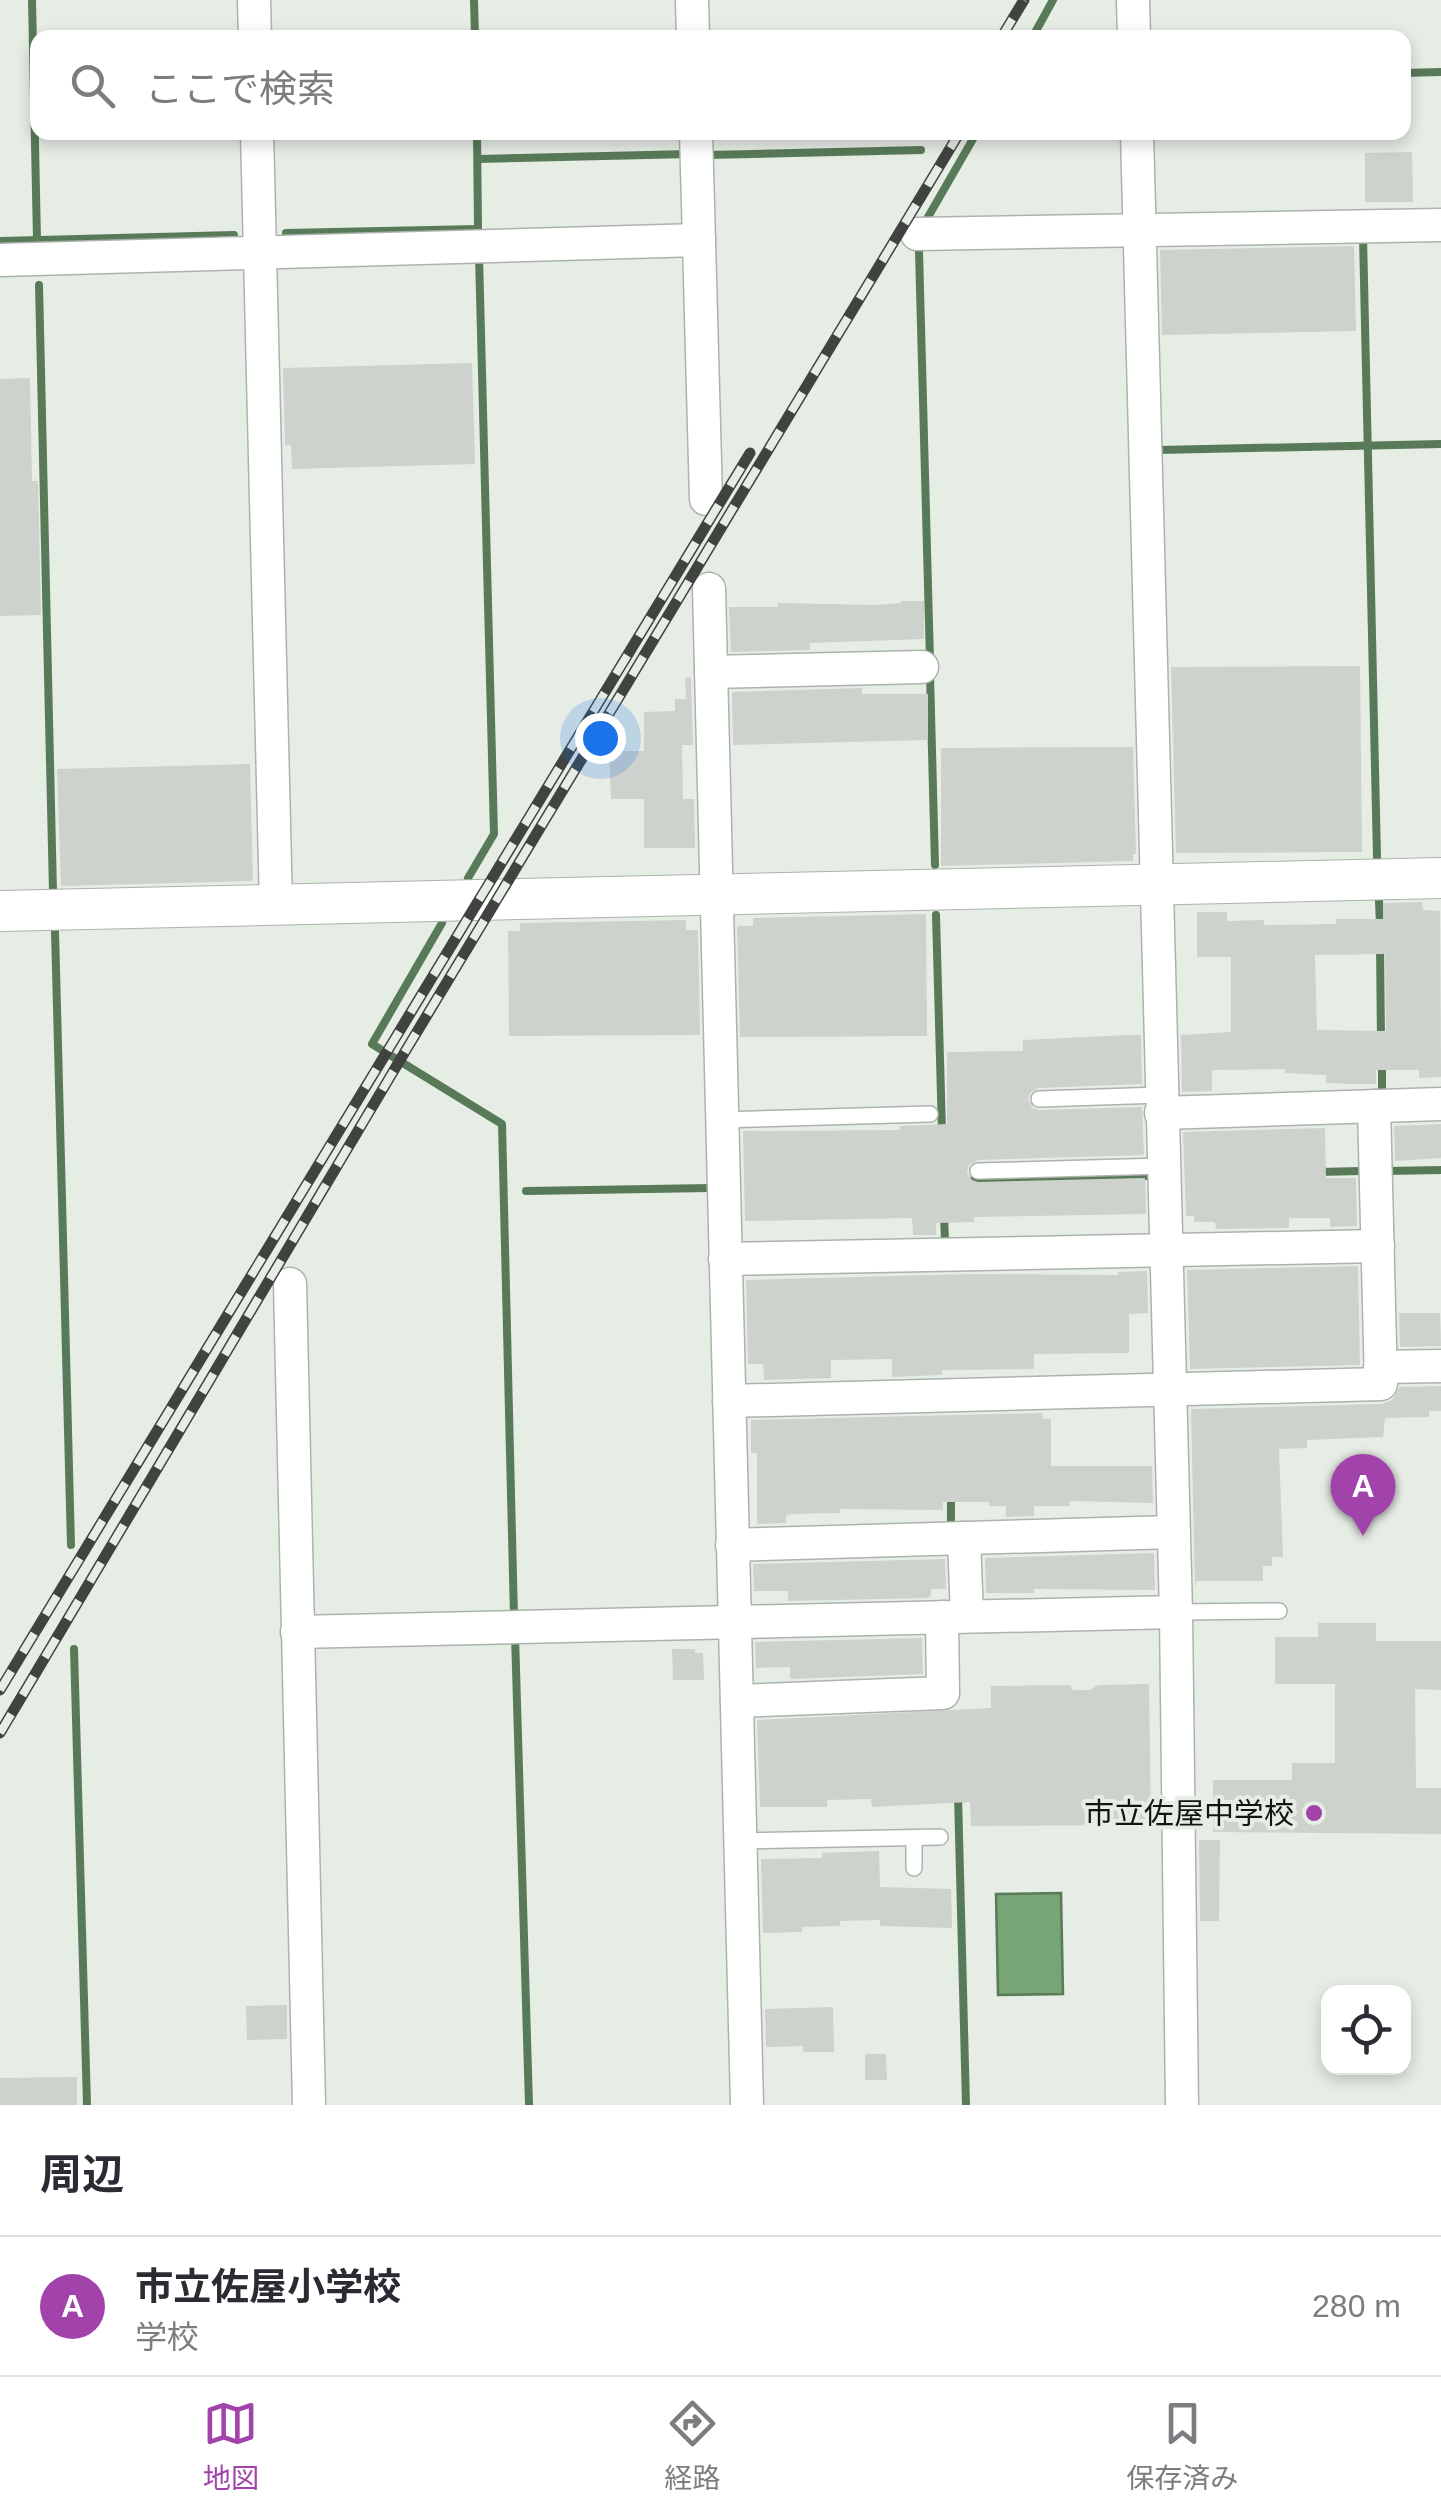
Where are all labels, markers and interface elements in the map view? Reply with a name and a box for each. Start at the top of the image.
search box [30,30,1411,140]
icon: search [65,58,120,113]
text: ここで検索 [145,68,335,110]
your location [575,713,626,764]
pin: A [1330,1454,1396,1536]
place label: 市立佐屋中学校 [1084,1797,1294,1830]
marker: 市立佐屋中学校 [1303,1802,1325,1824]
map controls [1321,1985,1411,2075]
button: locate [1321,1985,1411,2075]
text: 周辺 [40,2151,124,2198]
text: 市立佐屋小学校 [135,2266,401,2308]
text: A [61,2288,84,2324]
text: 280 m [1312,2288,1401,2324]
text: 学校 [135,2319,199,2355]
tab: 地図 [203,2396,259,2496]
tab: 経路 [664,2396,720,2496]
tab: 保存済み [1126,2396,1238,2496]

